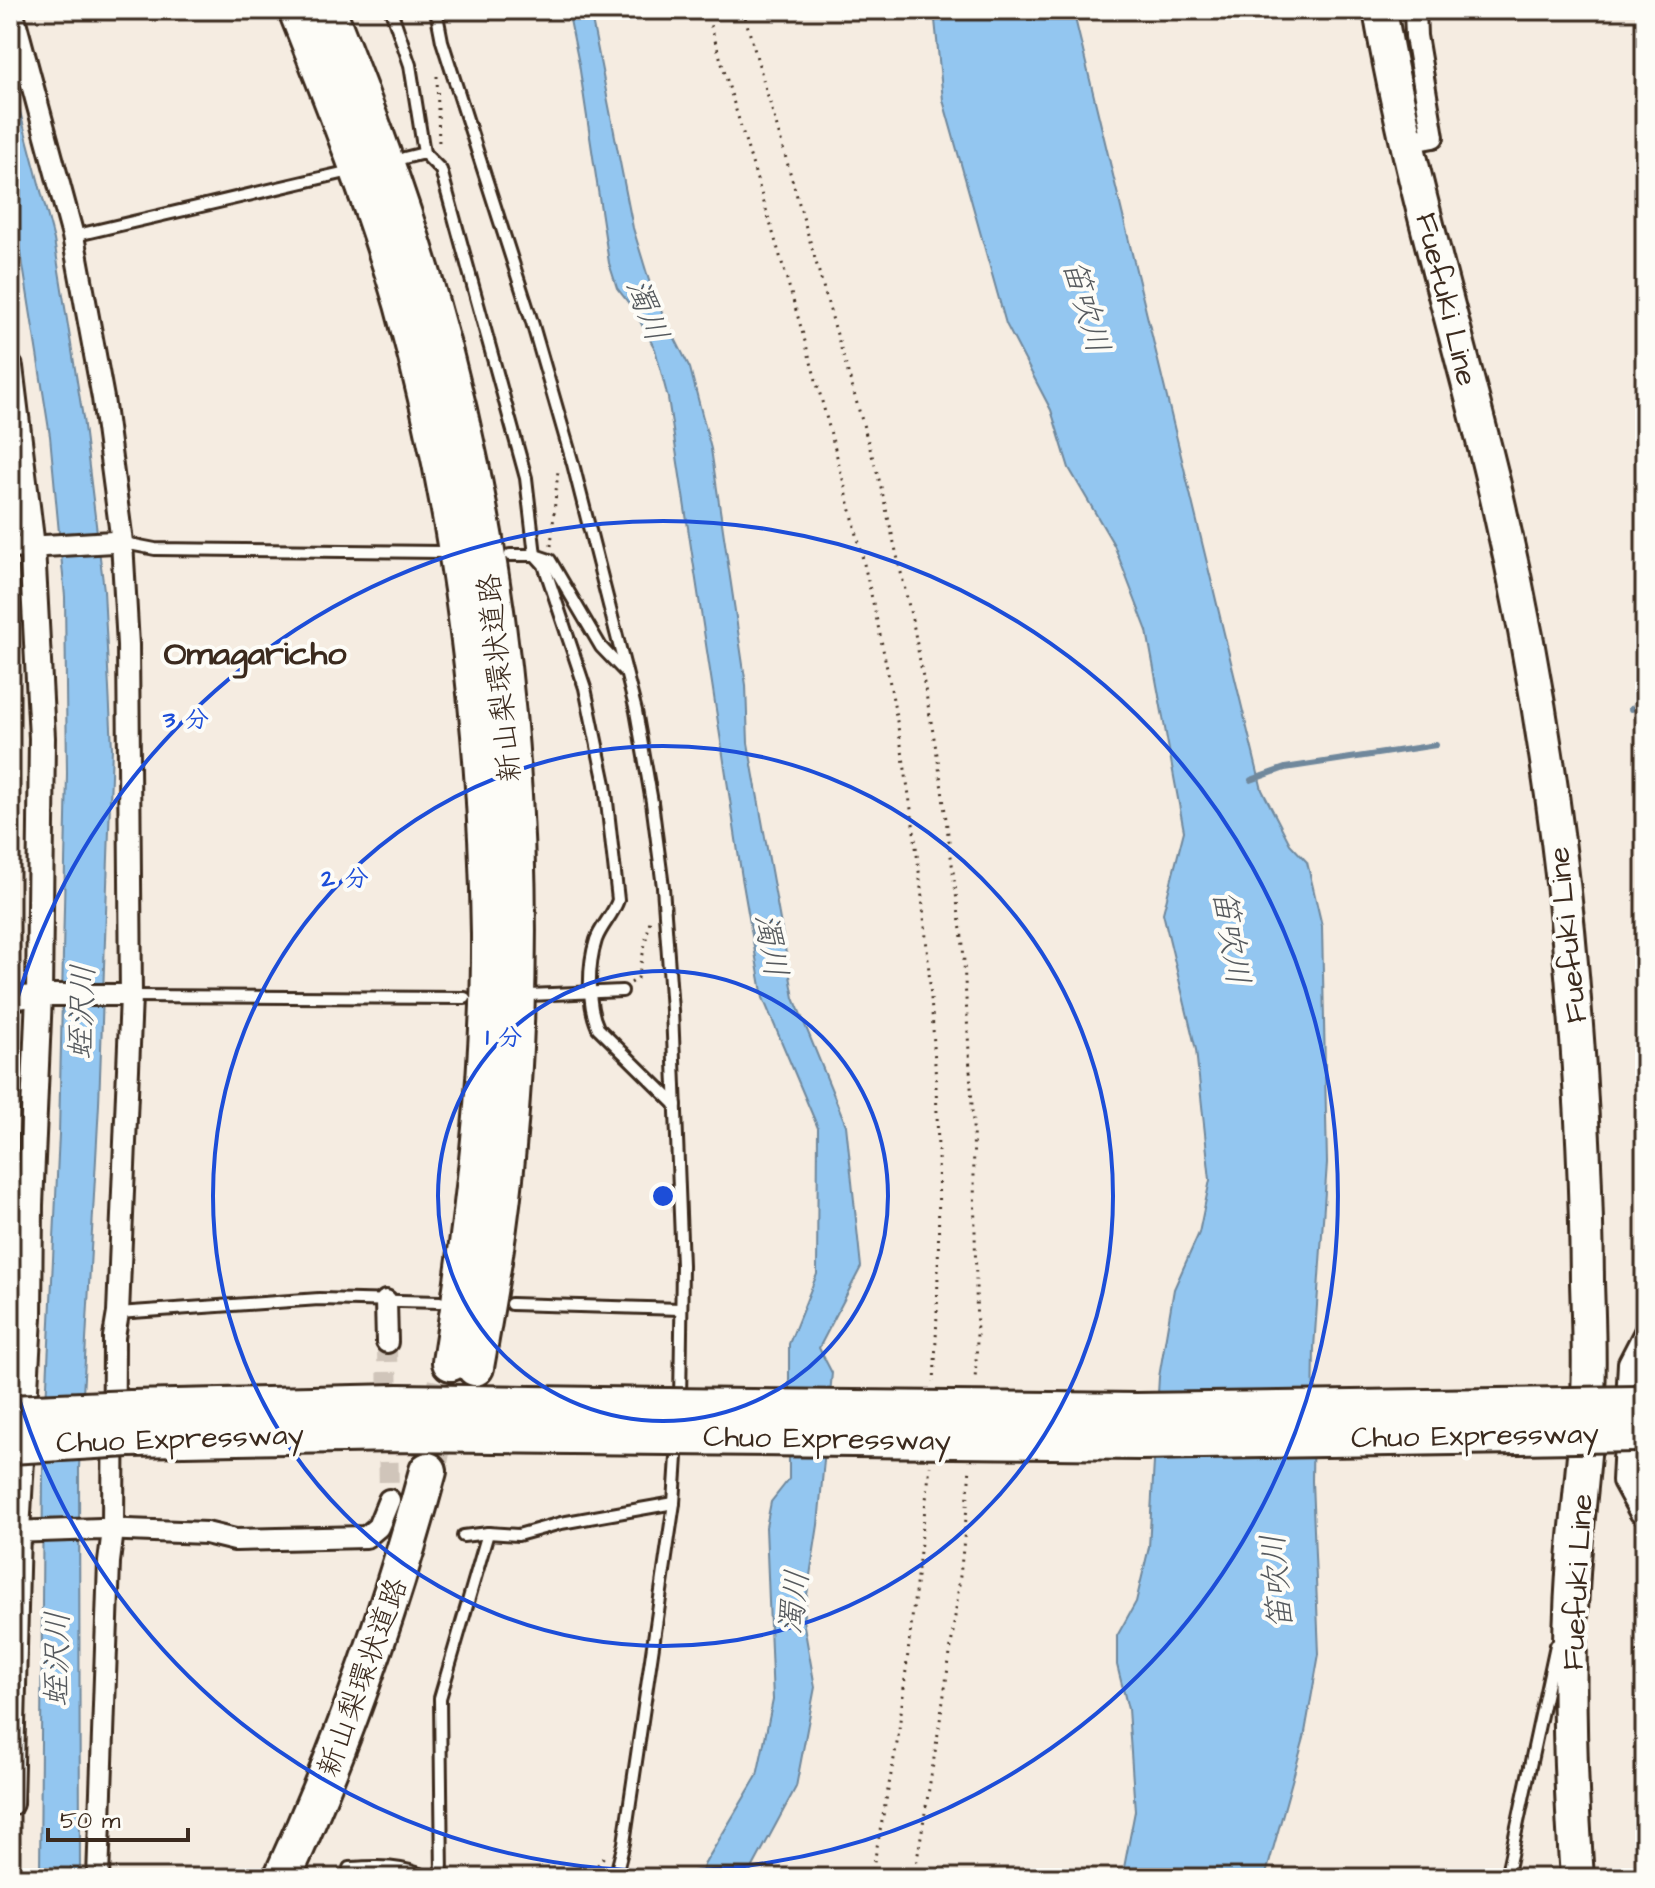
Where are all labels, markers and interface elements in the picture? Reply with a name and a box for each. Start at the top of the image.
street label: Fuefuki Line [1404,208,1488,390]
water label: 笛吹川 [1051,254,1120,359]
water label: 濁川 [614,273,679,348]
street label: 新山梨環状道路 [468,571,532,785]
district label: Omagaricho [164,630,347,679]
text: 3 分 [162,703,209,737]
street label: Fuefuki Line [1538,845,1598,1025]
text: 2 分 [320,862,369,896]
water label: 笛吹川 [1201,886,1260,988]
water label: 濁川 [743,910,798,981]
water label: 蛭沢川 [58,963,107,1061]
text: 1 分 [486,1021,522,1055]
centre of rings [649,1182,677,1210]
street label: Chuo Expressway [1351,1413,1599,1460]
street label: Chuo Expressway [56,1414,305,1465]
street label: Chuo Expressway [703,1416,951,1463]
street label: Fuefuki Line [1552,1493,1604,1671]
water label: 笛吹川 [1251,1532,1304,1632]
water label: 濁川 [768,1568,821,1637]
street label: 新山梨環状道路 [307,1571,419,1783]
water label: 蛭沢川 [34,1611,81,1707]
scale bar [48,1792,188,1842]
text: 50 m [60,1804,121,1838]

